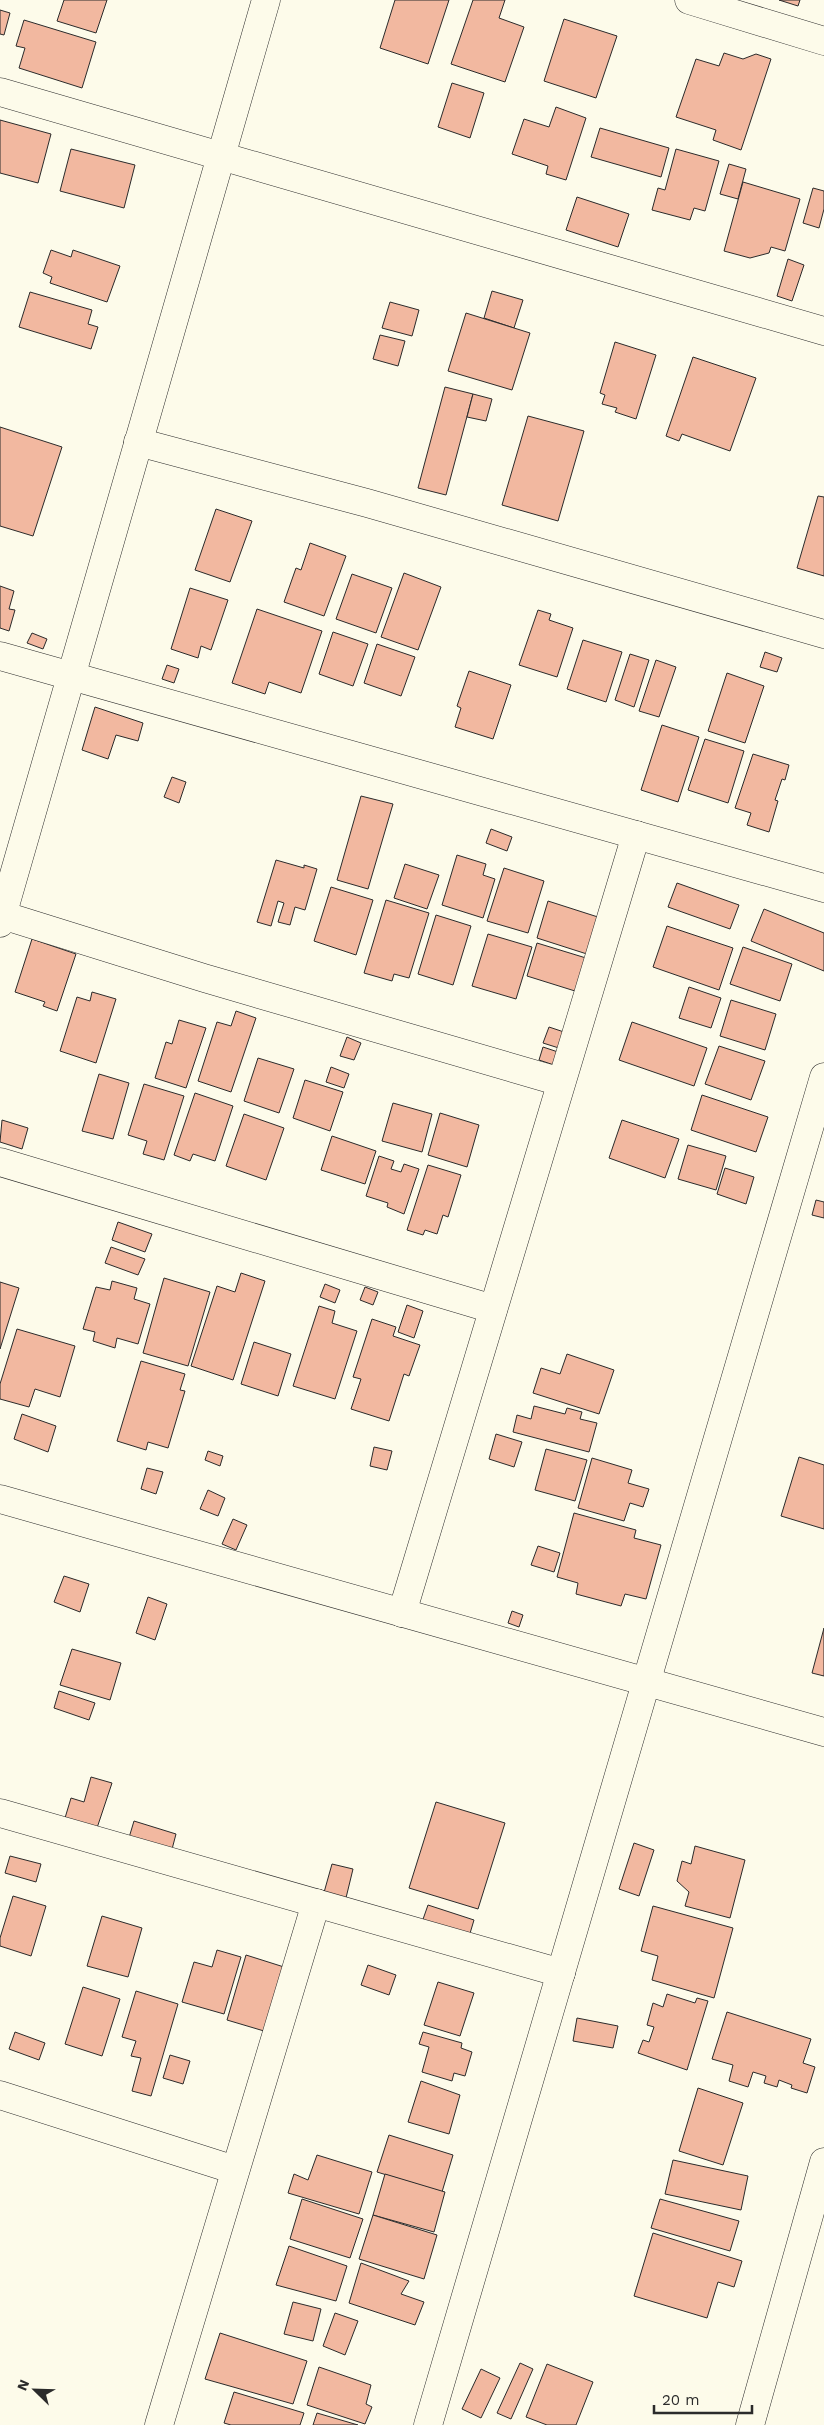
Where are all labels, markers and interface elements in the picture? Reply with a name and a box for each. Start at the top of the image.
north arrow [10,2365,60,2415]
text: N [14,2377,32,2393]
scale bar [654,2382,752,2414]
text: 20 m [662,2391,700,2409]

